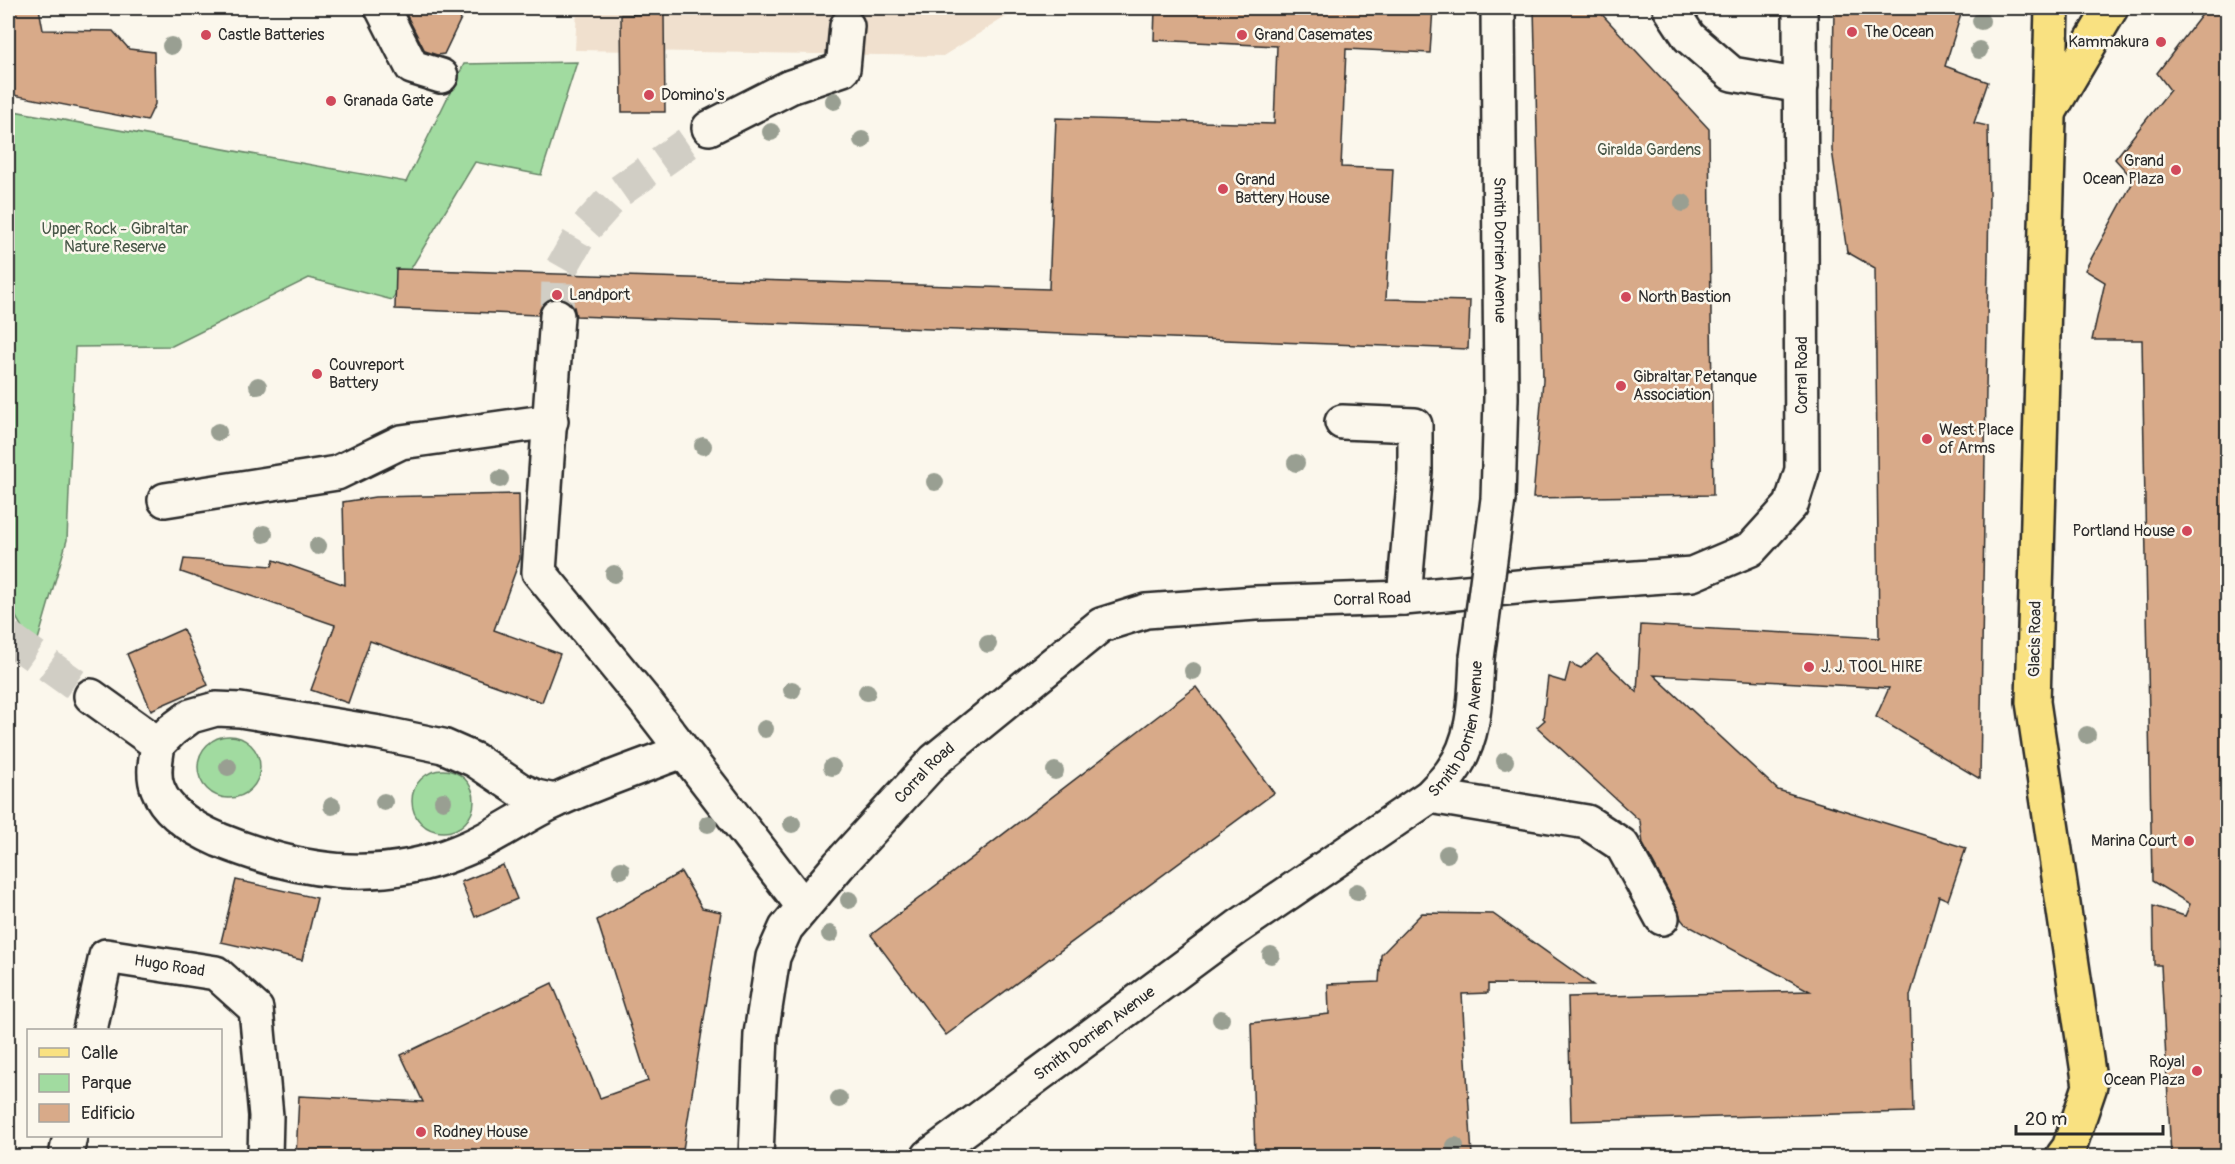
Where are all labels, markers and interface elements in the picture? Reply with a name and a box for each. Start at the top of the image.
place label: The Ocean [1864,22,1934,42]
place label: Castle Batteries [218,25,324,45]
place label: Grand Casemates [1254,25,1373,45]
marker: The Ocean [1845,25,1859,39]
marker: Castle Batteries [199,28,213,42]
marker: Grand Casemates [1235,28,1249,42]
place label: Kammakura [2068,32,2149,52]
marker: Kammakura [2154,35,2168,49]
place label: Domino's [661,85,724,105]
marker: Domino's [642,88,656,102]
place label: Granada Gate [343,91,434,111]
marker: Granada Gate [324,94,338,108]
park label: Giralda Gardens [1597,140,1701,160]
place label: Grand Ocean Plaza [2082,151,2164,189]
marker: Grand Ocean Plaza [2169,163,2183,177]
place label: Grand Battery House [1235,170,1330,208]
street label: Smith Dorrien Avenue [1489,177,1510,323]
marker: Grand Battery House [1216,182,1230,196]
park label: Upper Rock - Gibraltar Nature Reserve [41,219,189,257]
place label: Landport [569,285,631,305]
place label: North Bastion [1638,287,1731,307]
marker: Landport [550,288,564,302]
marker: North Bastion [1619,290,1633,304]
street label: Corral Road [1792,336,1812,414]
place label: Couvreport Battery [329,355,405,393]
marker: Couvreport Battery [310,367,324,381]
place label: Gibraltar Petanque Association [1633,367,1757,405]
marker: Gibraltar Petanque Association [1614,379,1628,393]
place label: West Place of Arms [1939,420,2014,458]
marker: West Place of Arms [1920,432,1934,446]
place label: Portland House [2072,521,2175,541]
marker: Portland House [2180,524,2194,538]
street label: Corral Road [1333,587,1412,610]
street label: Glacis Road [2024,601,2046,677]
place label: J. J. TOOL HIRE [1821,657,1923,677]
street label: Smith Dorrien Avenue [1424,660,1487,802]
marker: J. J. TOOL HIRE [1802,660,1816,674]
street label: Corral Road [890,738,959,808]
place label: Marina Court [2091,831,2178,851]
marker: Marina Court [2182,834,2196,848]
street label: Hugo Road [133,950,206,981]
street label: Smith Dorrien Avenue [1030,982,1159,1085]
legend [27,1029,222,1137]
text: Calle [81,1042,118,1065]
place label: Royal Ocean Plaza [2103,1052,2185,1090]
marker: Royal Ocean Plaza [2190,1064,2204,1078]
text: Parque [81,1072,131,1095]
scale bar [2016,1098,2163,1136]
text: Edificio [81,1102,135,1125]
text: 20 m [2025,1108,2067,1131]
place label: Rodney House [433,1122,528,1142]
marker: Rodney House [414,1125,428,1139]

